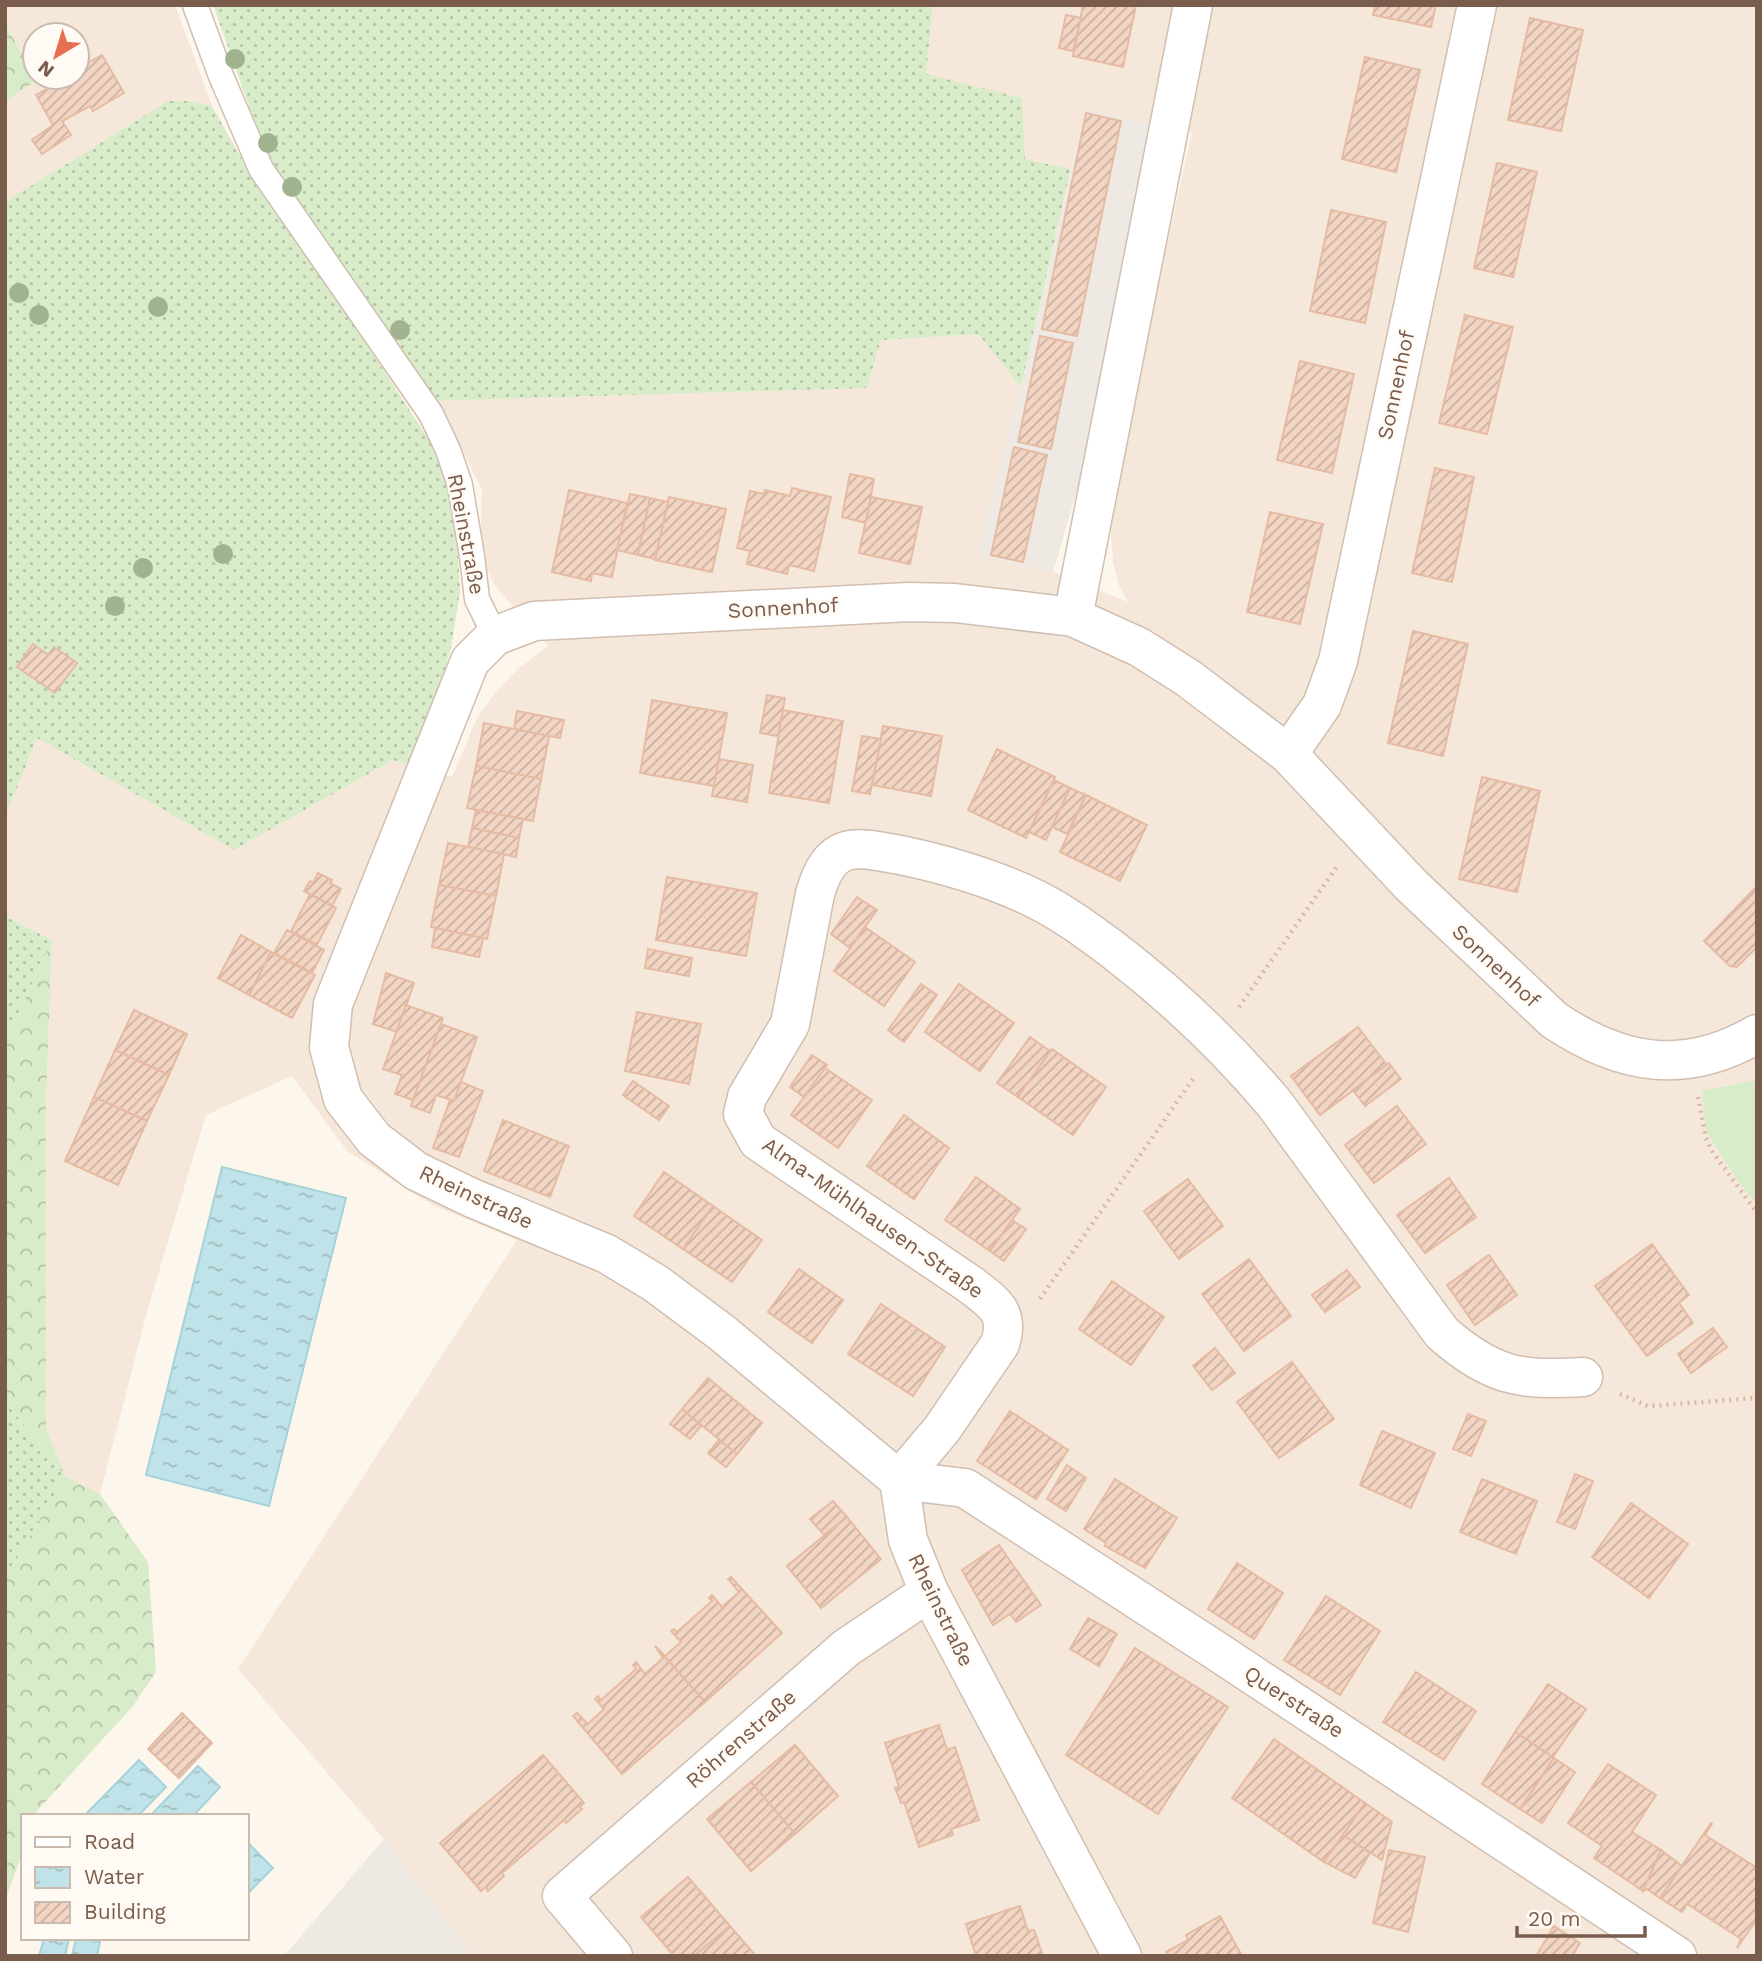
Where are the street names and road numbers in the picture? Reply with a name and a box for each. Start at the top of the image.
street label: Sonnenhof [1372,328,1419,442]
street label: Rheinstraße [443,471,490,596]
street label: Sonnenhof [727,592,839,623]
street label: Sonnenhof [1447,919,1545,1013]
street label: Alma-Mühlhausen-Straße [758,1132,989,1304]
street label: Rheinstraße [415,1159,537,1234]
street label: Rheinstraße [903,1549,980,1670]
street label: Querstraße [1240,1660,1349,1743]
street label: Röhrenstraße [681,1684,801,1793]

